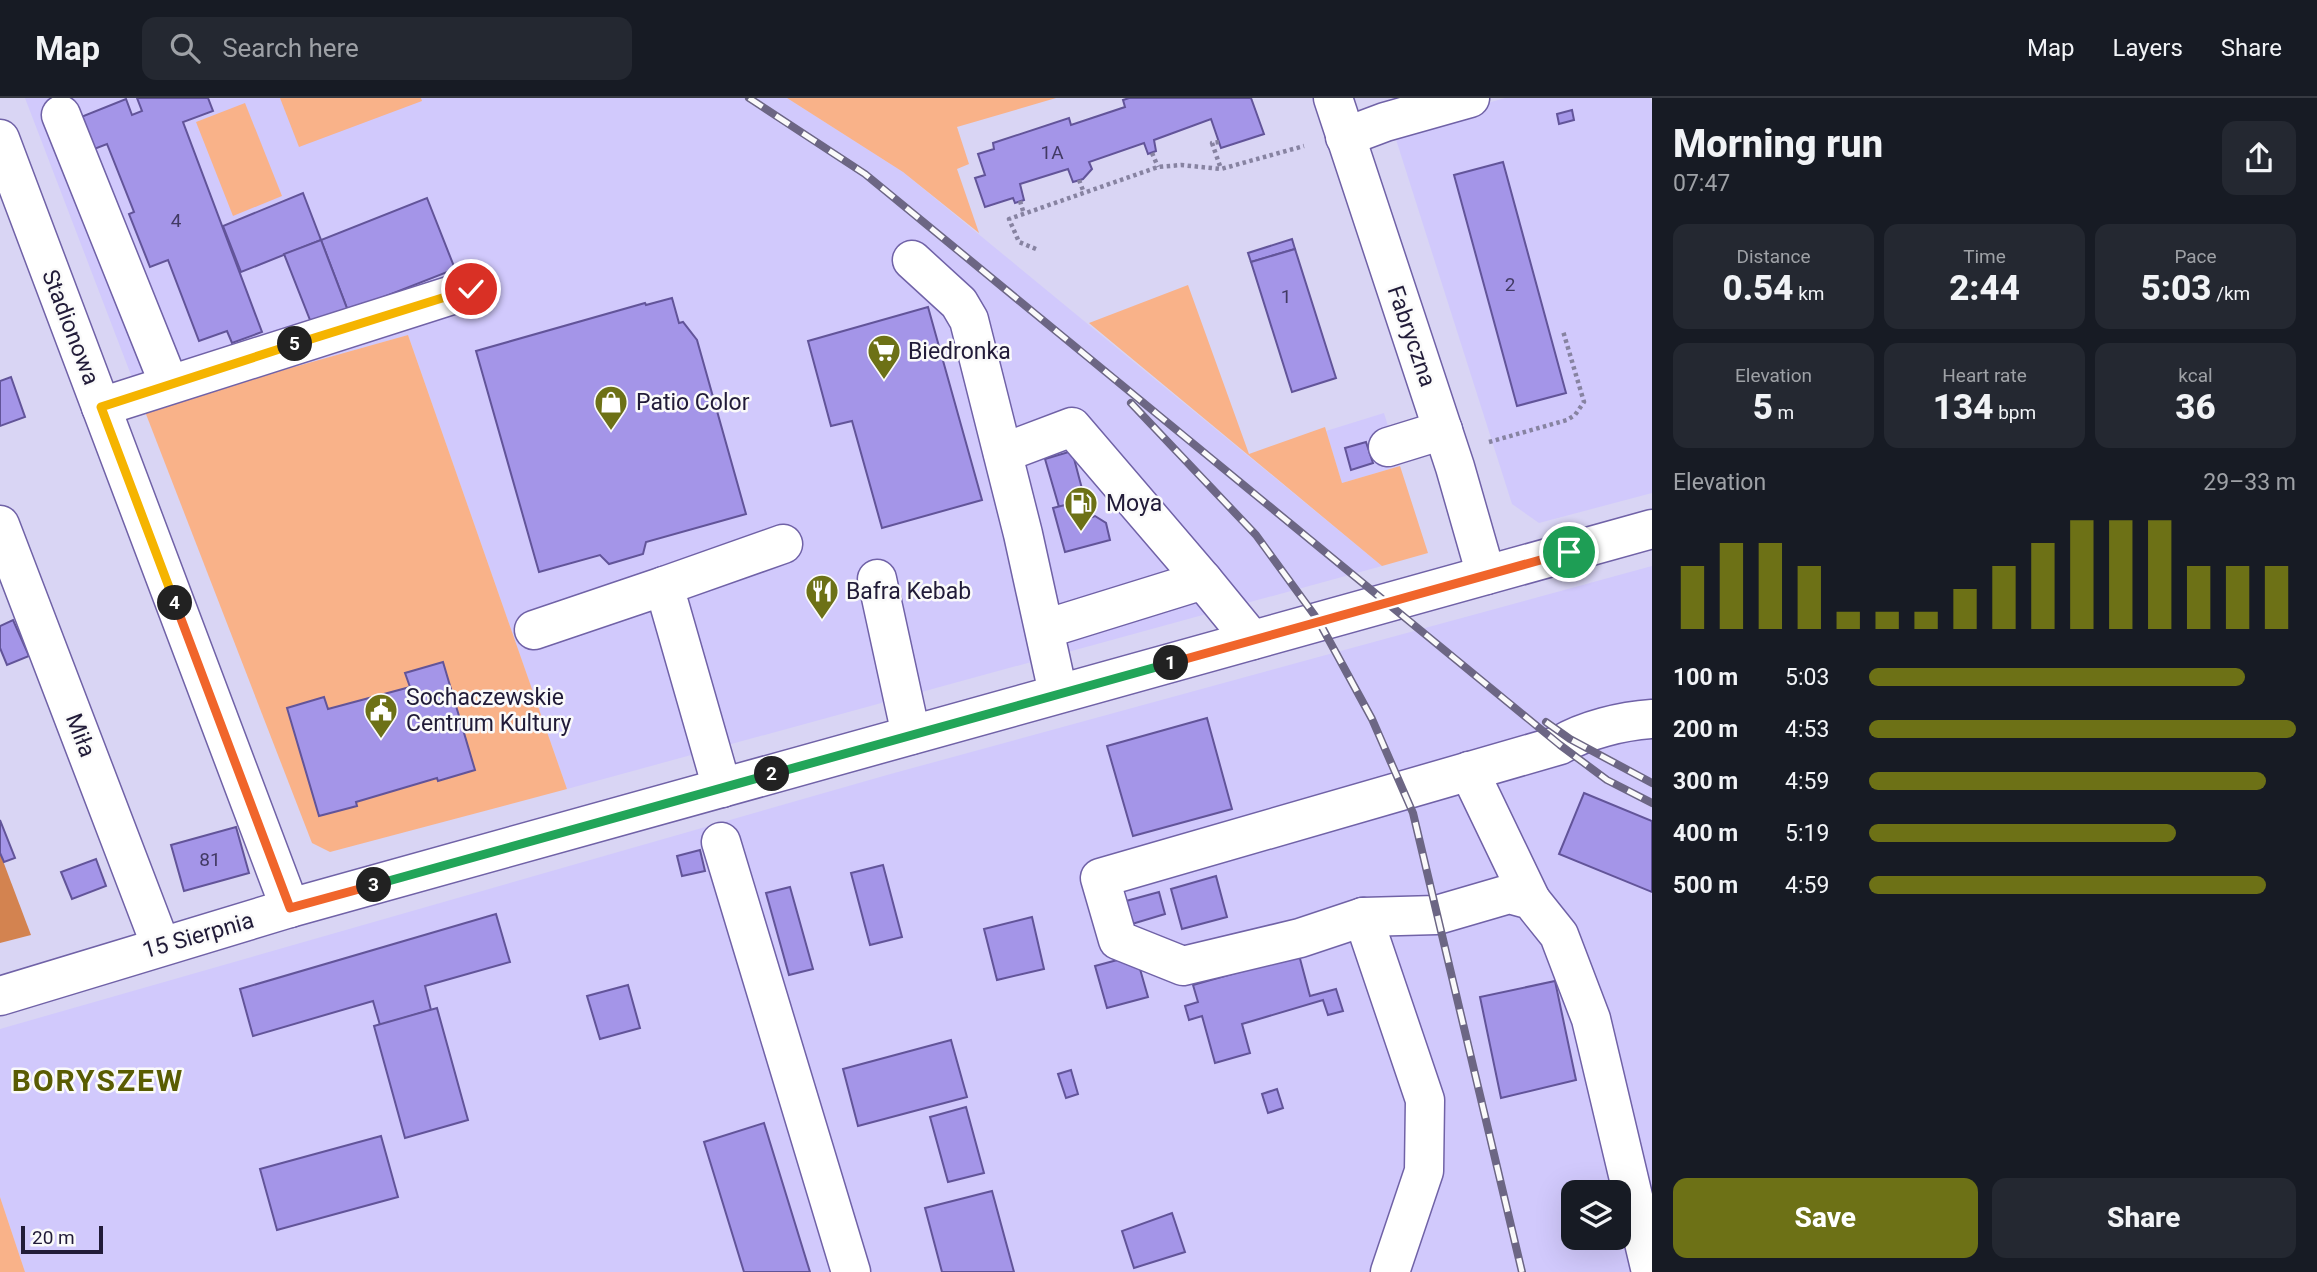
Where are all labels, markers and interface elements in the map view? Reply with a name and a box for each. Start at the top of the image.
search box [142,17,632,80]
text: Map [35,29,100,68]
icon: search [166,29,204,67]
text: Search here [222,33,359,63]
text: Map [2027,34,2075,62]
text: Layers [2113,34,2183,62]
text: Share [2221,34,2282,62]
button: share [2222,121,2296,195]
text: Morning run [1673,122,1883,166]
house number: 1A [1040,141,1064,164]
text: 07:47 [1673,170,1730,197]
house number: 4 [171,209,182,232]
text: Distance [1737,245,1810,268]
text: Time [1963,245,2006,268]
text: Pace [2174,245,2217,268]
pin [441,259,501,319]
street label: Stadionowa [36,266,105,388]
text: 0.54 [1723,268,1793,309]
text: 2:44 [1949,268,2020,309]
text: 5:03 [2141,268,2211,309]
icon: check [452,270,490,308]
house number: 2 [1505,273,1515,296]
street label: Fabryczna [1382,282,1441,390]
text: km [1793,282,1824,305]
text: /km [2211,282,2250,305]
house number: 1 [1281,285,1291,308]
pin: 5 [278,327,312,362]
text: 5 [289,332,300,355]
supermarket icon: Biedronka [865,332,903,381]
place label: Biedronka [908,338,1011,365]
text: Elevation [1735,364,1812,387]
text: Heart rate [1942,364,2027,387]
text: kcal [2178,364,2213,387]
shop icon: Patio Color [592,383,630,432]
text: 5 [1753,387,1773,428]
text: 134 [1933,387,1993,428]
text: 36 [2175,387,2216,428]
place label: Patio Color [636,389,750,416]
text: m [1773,401,1794,424]
text: bpm [1993,401,2036,424]
text: Elevation [1673,469,1766,496]
text: 29–33 m [2203,469,2296,496]
fuel station icon: Moya [1062,484,1100,533]
place label: Moya [1106,490,1162,517]
pin [1539,522,1599,582]
icon: arrive [1550,533,1588,571]
restaurant icon: Bafra Kebab [803,572,841,621]
place label: Bafra Kebab [846,578,971,605]
pin: 4 [158,586,192,620]
text: 4 [169,591,180,614]
pin: 1 [1154,646,1188,680]
text: 1 [1165,651,1176,674]
text: 100 m [1673,664,1738,691]
text: 5:03 [1785,664,1829,691]
place label: Sochaczewskie Centrum Kultury [406,684,571,737]
public building icon: Sochaczewskie Centrum Kultury [362,691,400,740]
street label: Miła [60,710,101,761]
text: 200 m [1673,716,1738,743]
text: 4:53 [1785,716,1829,743]
pin: 2 [754,756,790,792]
text: 2 [766,762,777,785]
text: 300 m [1673,768,1738,795]
text: 4:59 [1785,768,1829,795]
text: 400 m [1673,820,1738,847]
text: 5:19 [1785,820,1829,847]
house number: 81 [199,848,221,871]
pin: 3 [356,868,392,902]
text: 500 m [1673,872,1738,899]
text: 4:59 [1785,872,1829,899]
text: 3 [368,873,379,896]
street label: 15 Sierpnia [139,907,257,964]
district label: BORYSZEW [12,1063,184,1098]
button: Save [1673,1178,1978,1258]
button: Share [1992,1178,2296,1258]
map controls [1561,1180,1631,1250]
button: layers [1561,1180,1631,1250]
scale bar [21,1223,103,1255]
text: 20 m [32,1226,75,1249]

